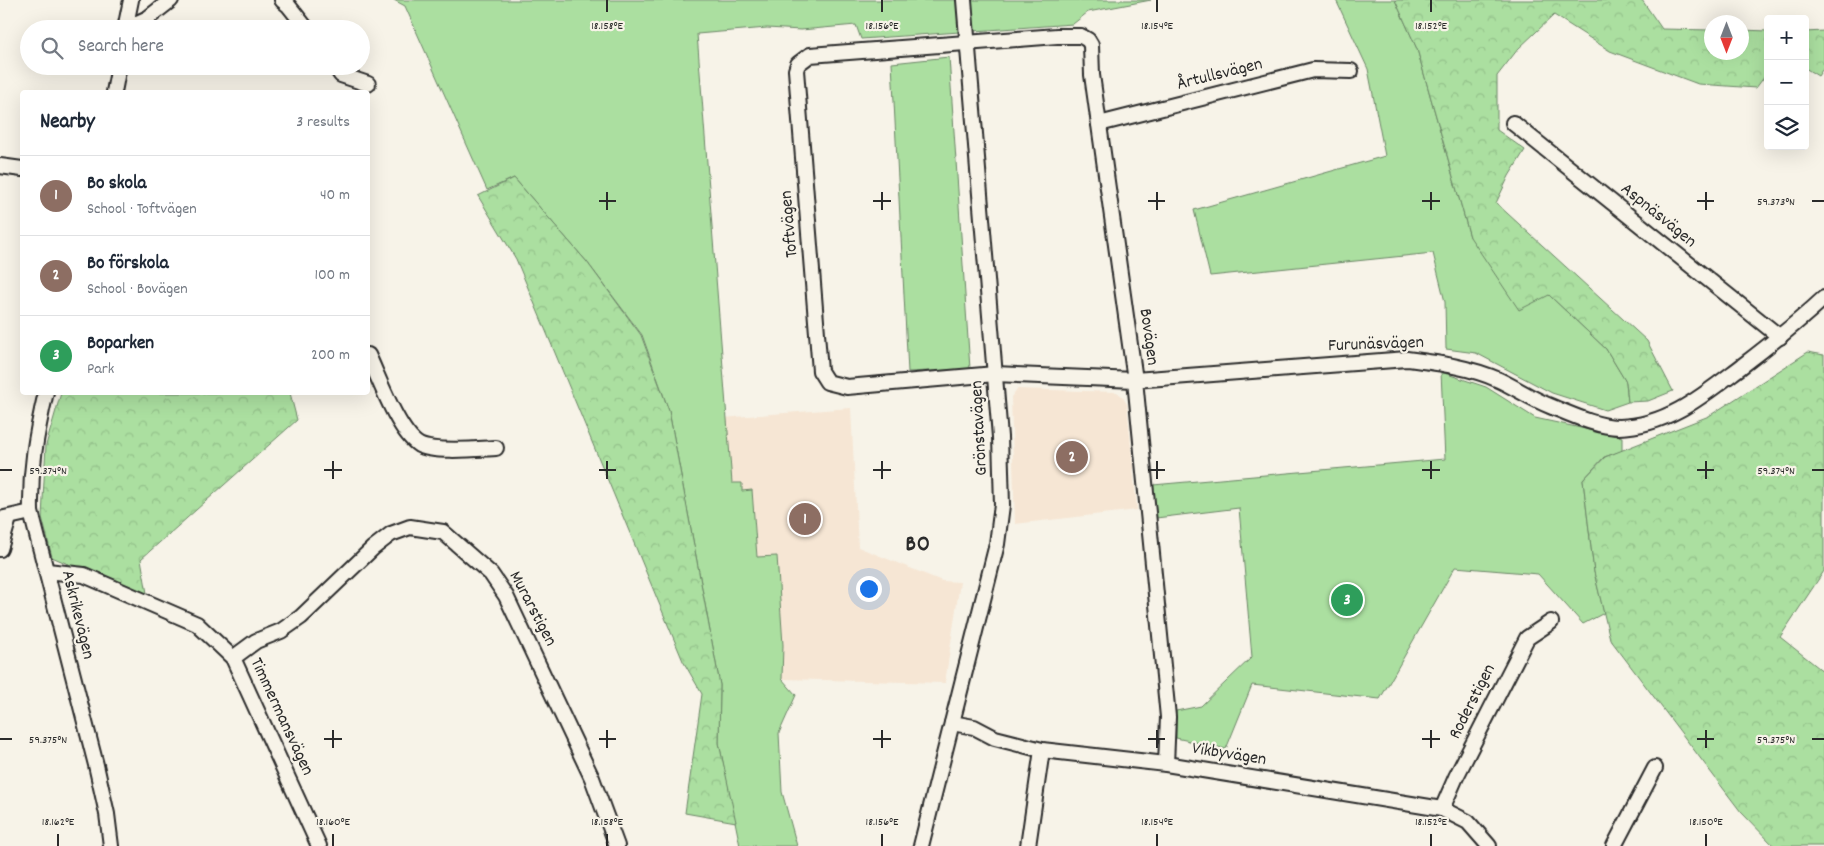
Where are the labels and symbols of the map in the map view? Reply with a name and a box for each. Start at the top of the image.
north arrow [1704,15,1749,60]
text: 18.158°E [591,18,623,35]
text: 18.156°E [866,18,899,35]
text: 18.154°E [1141,18,1173,35]
text: 18.152°E [1415,18,1448,35]
street label: Årtullsvägen [1175,52,1265,98]
street label: Aspnäsvägen [1615,178,1701,254]
street label: Toftvägen [775,189,805,259]
text: 59.373°N [1757,194,1795,211]
street label: Bovägen [1132,307,1164,367]
street label: Furunäsvägen [1328,331,1424,359]
street label: Grönstavägen [965,380,995,476]
pin: 2 [1056,438,1088,476]
text: 59.374°N [29,463,67,480]
text: 59.374°N [1757,463,1795,480]
pin: 1 [789,500,821,538]
district label: BO [905,530,931,561]
street label: Murarstigen [502,567,562,651]
street label: Askrikevägen [54,568,100,662]
your location [856,576,882,602]
pin: 3 [1331,581,1363,619]
street label: Timmermansvägen [243,654,319,780]
street label: Roderstigen [1443,660,1503,744]
text: 59.375°N [29,732,67,749]
text: 59.375°N [1757,732,1795,749]
street label: Vikbyvägen [1190,737,1268,773]
text: 18.162°E [42,814,75,831]
text: 18.160°E [316,814,350,831]
text: 18.158°E [591,814,623,831]
text: 18.156°E [866,814,899,831]
text: 18.154°E [1141,814,1173,831]
text: 18.152°E [1415,814,1448,831]
text: 18.150°E [1689,814,1723,831]

